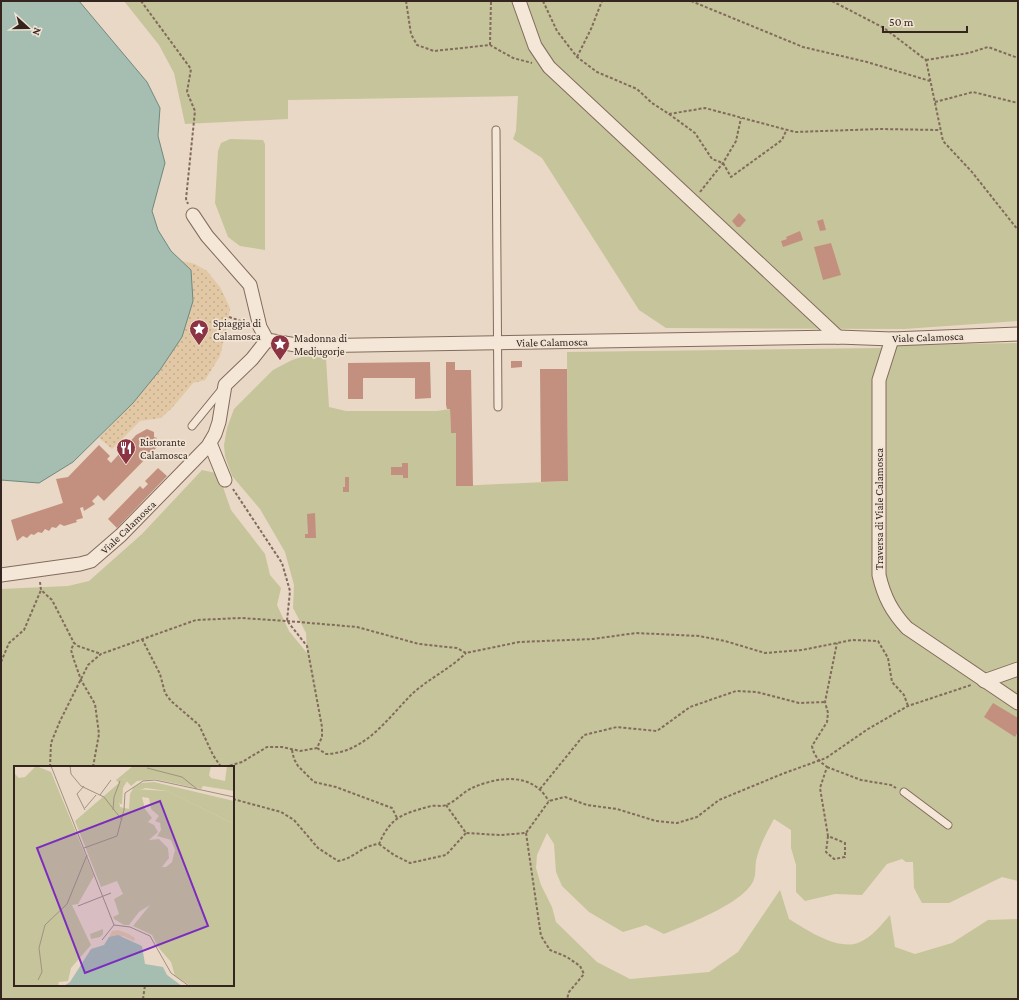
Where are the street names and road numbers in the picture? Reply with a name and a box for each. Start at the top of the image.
street label: Viale Calamosca [892,330,964,344]
street label: Viale Calamosca [516,335,588,349]
street label: Traversa di Viale Calamosca [873,448,885,570]
street label: Viale Calamosca [98,498,158,556]

